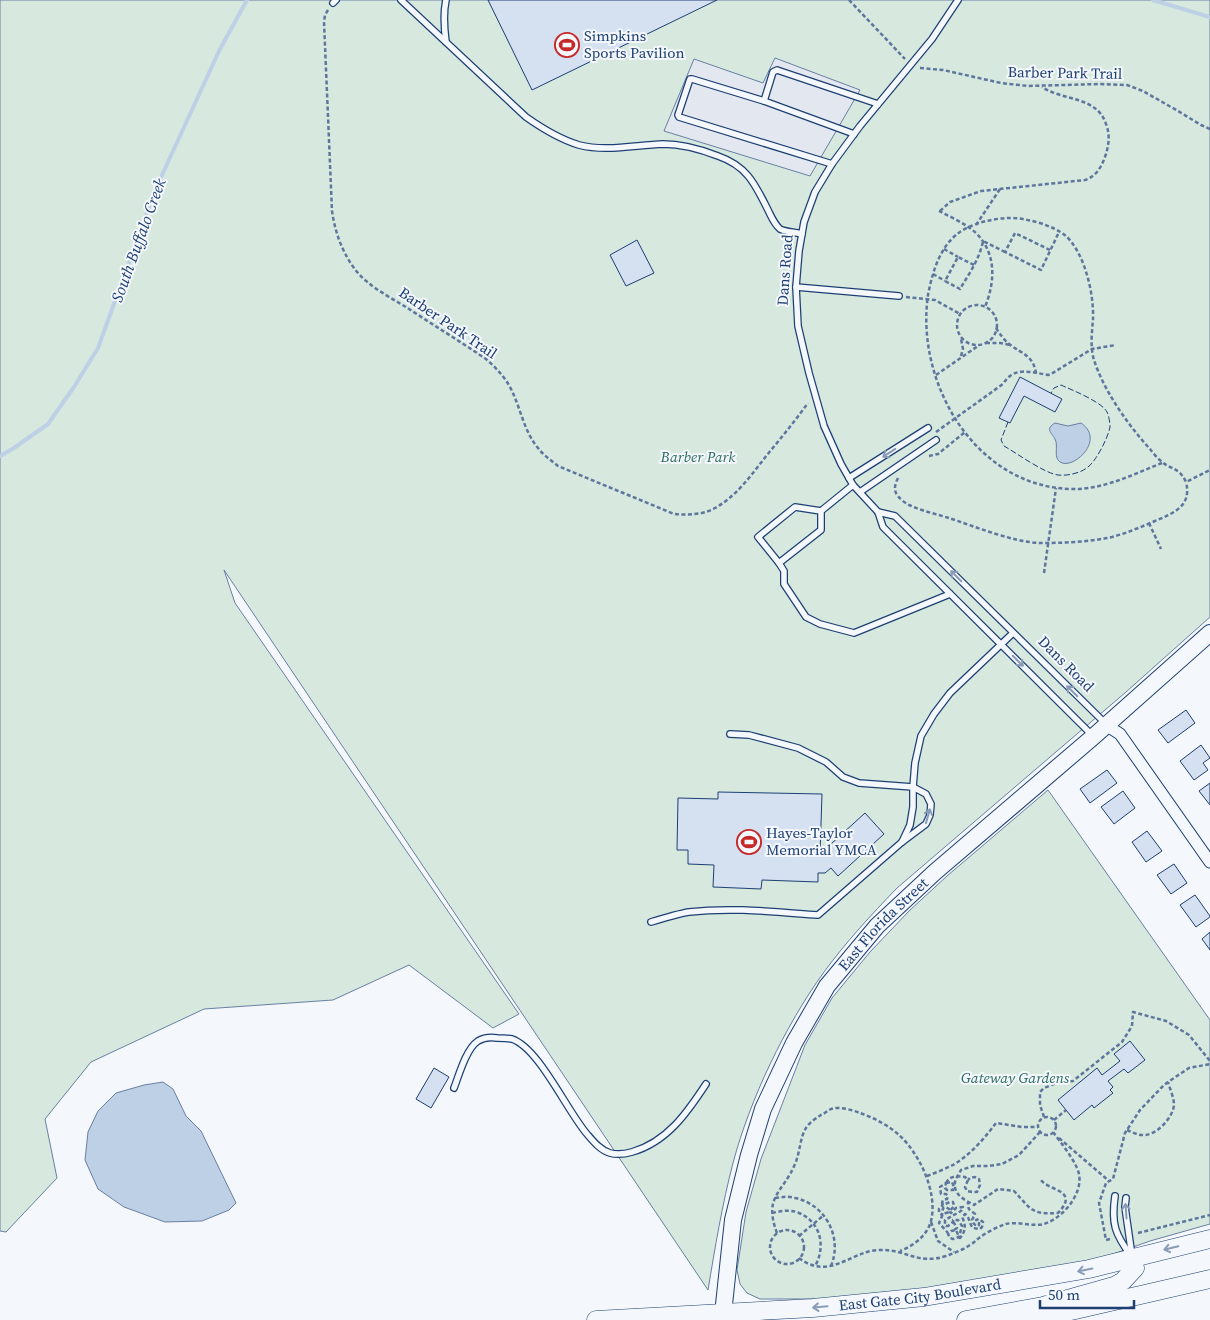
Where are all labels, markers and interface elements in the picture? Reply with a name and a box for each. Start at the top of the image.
place label: Simpkins Sports Pavilion [584,25,685,63]
sports icon: Simpkins Sports Pavilion [554,32,580,58]
street label: Barber Park Trail [1007,61,1123,84]
water label: South Buffalo Creek [105,175,171,305]
street label: Dans Road [772,233,797,306]
street label: Barber Park Trail [395,282,502,364]
park label: Barber Park [660,446,736,467]
one-way arrow [882,448,896,458]
one-way arrow [950,570,963,582]
street label: Dans Road [1034,631,1099,697]
one-way arrow [1012,655,1024,668]
one-way arrow [1066,685,1078,697]
one-way arrow [924,808,934,824]
place label: Hayes-Taylor Memorial YMCA [766,822,877,860]
sports icon: Hayes-Taylor Memorial YMCA [736,829,762,855]
street label: East Florida Street [833,873,933,975]
park label: Gateway Gardens [961,1067,1070,1088]
one-way arrow [1122,1203,1131,1219]
one-way arrow [1164,1244,1180,1254]
one-way arrow [1077,1265,1093,1275]
street label: East Gate City Boulevard [838,1273,1003,1315]
scale bar [1040,1278,1134,1310]
text: 50 m [1048,1284,1080,1305]
one-way arrow [813,1302,829,1312]

